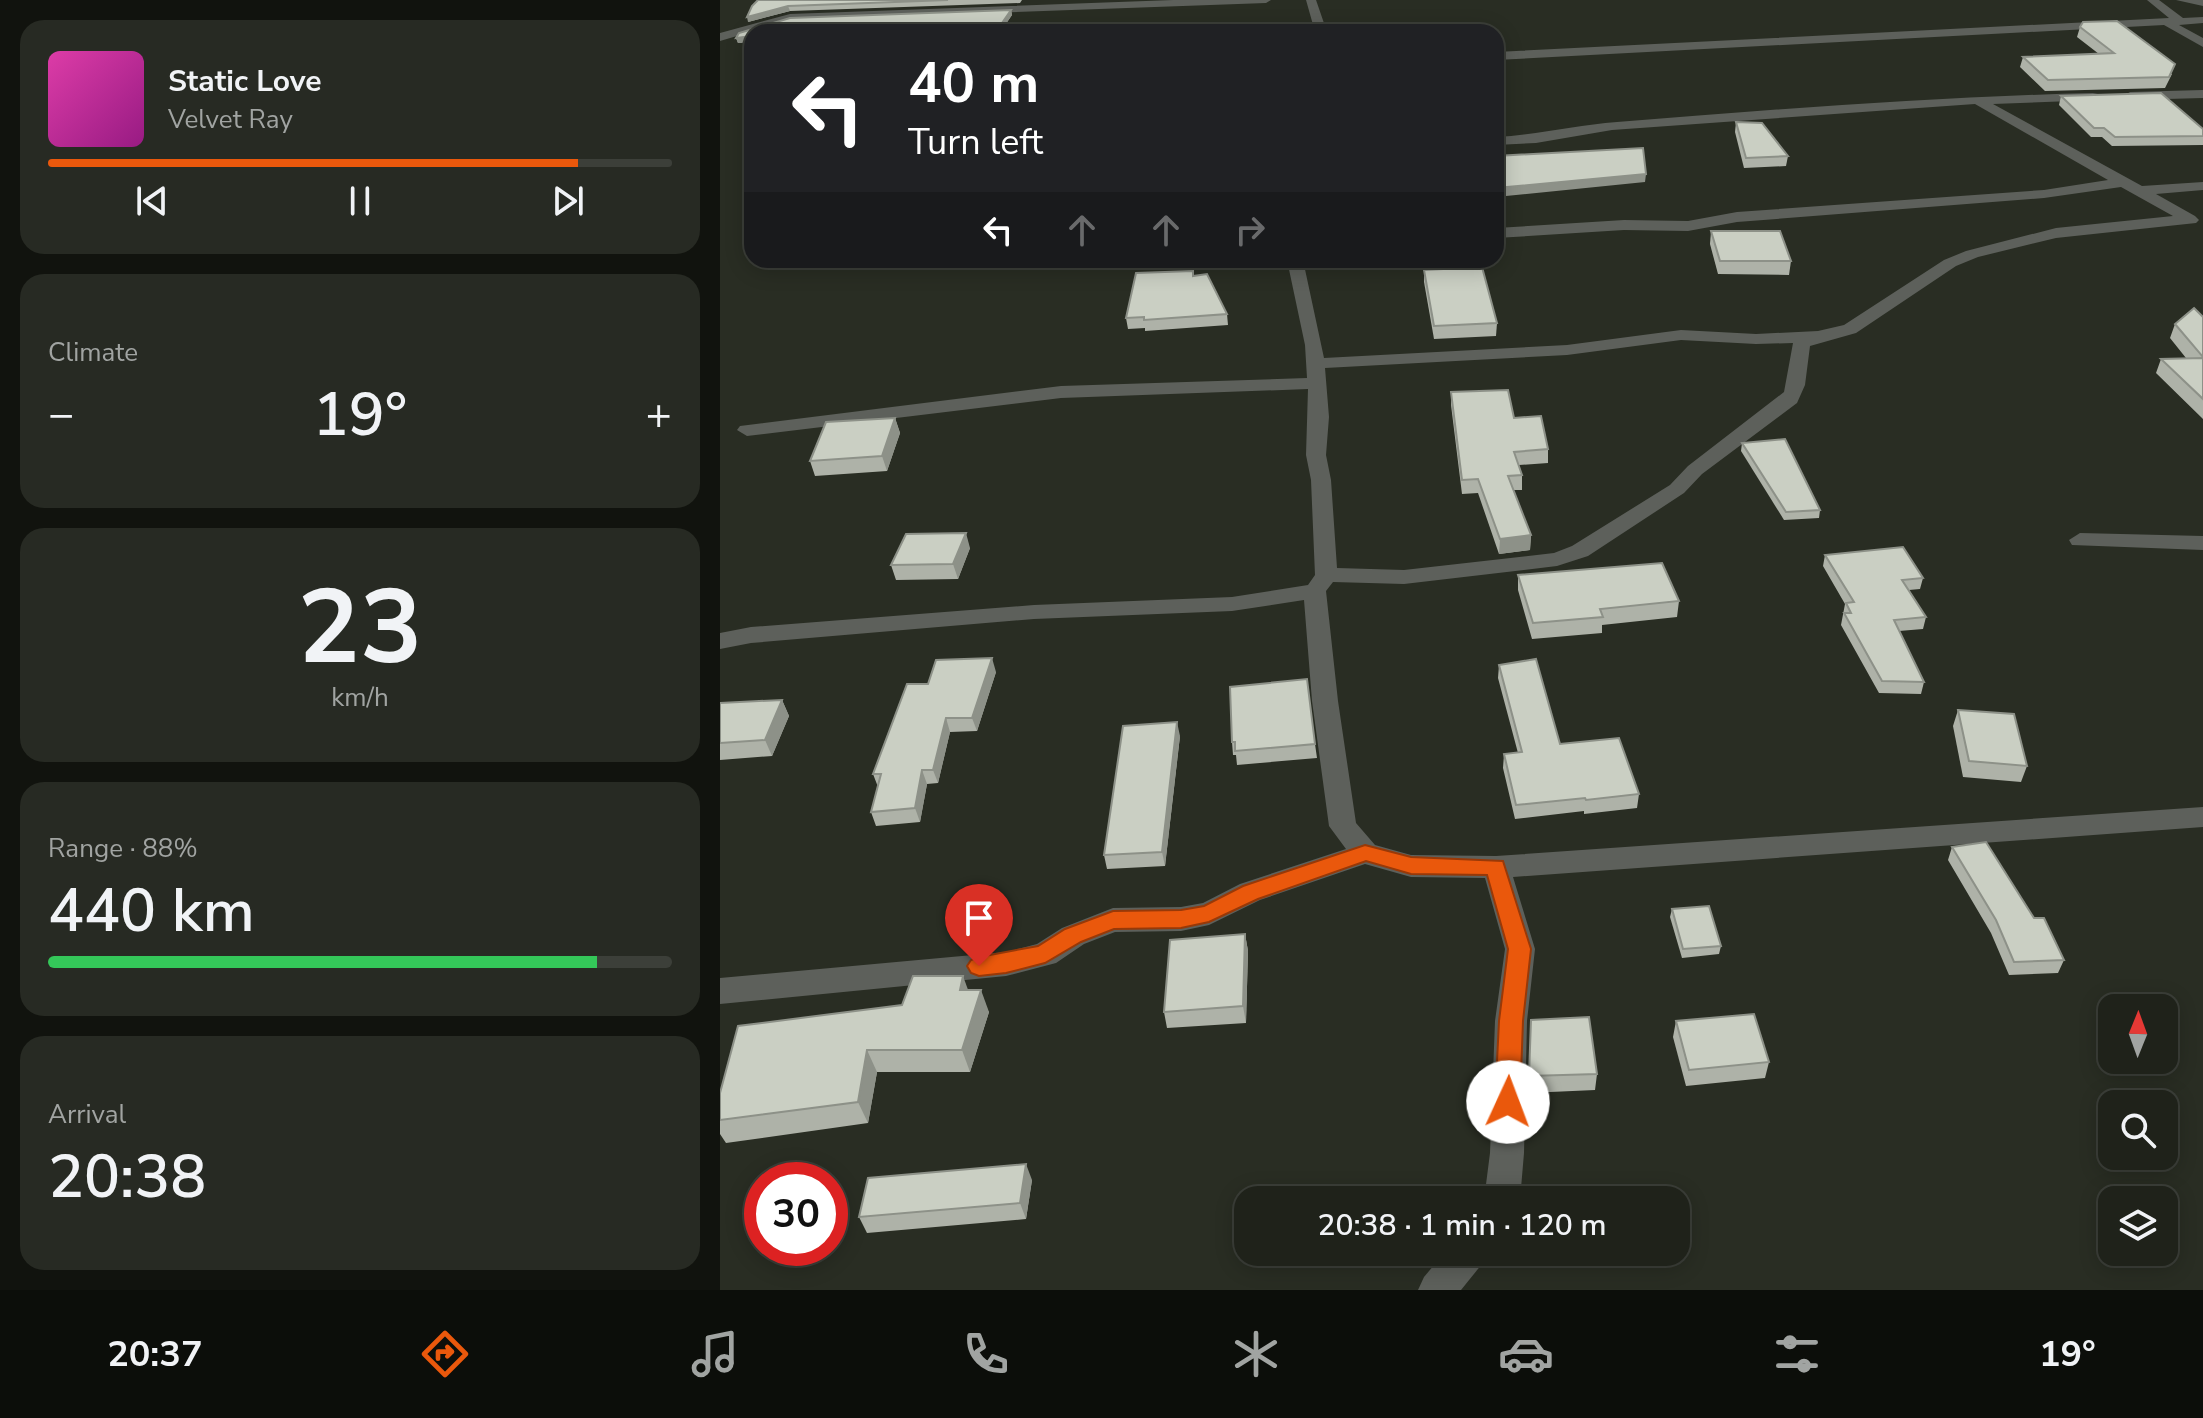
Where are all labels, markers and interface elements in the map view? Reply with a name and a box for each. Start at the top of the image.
text: 40 m [908,45,1039,122]
icon: left [776,56,880,160]
text: Static Love [168,61,322,102]
text: Velvet Ray [168,102,293,137]
text: Turn left [908,118,1043,167]
icon: previous [130,179,174,223]
icon: pause [338,179,382,223]
icon: next [546,179,590,223]
icon: left [976,208,1020,252]
icon: ahead [1060,208,1104,252]
icon: ahead [1144,208,1188,252]
icon: right [1228,208,1272,252]
text: Climate [48,335,138,370]
text: 19° [313,374,407,456]
text: − [48,385,74,445]
text: + [646,385,672,445]
text: 23 [298,557,422,699]
text: km/h [331,680,389,715]
text: Range · 88% [48,831,198,866]
text: 440 km [48,870,255,952]
pin [945,884,1013,966]
icon: arrive [957,896,1001,940]
north arrow [2098,994,2178,1074]
map controls [2098,994,2178,1266]
position arrow [1466,1060,1550,1144]
button: search [2098,1090,2178,1170]
text: Arrival [48,1097,126,1132]
text: 20:38 [48,1136,206,1218]
speed limit sign: 30 [744,1162,848,1266]
button: layers [2098,1186,2178,1266]
text: 20:38 · 1 min · 120 m [1317,1205,1607,1246]
icon: directions [417,1326,473,1382]
icon: music [687,1326,743,1382]
icon: phone [958,1326,1014,1382]
icon: climate [1228,1326,1284,1382]
icon: car [1498,1326,1554,1382]
icon: filters [1769,1326,1825,1382]
text: 20:37 [107,1330,203,1379]
text: 19° [2039,1330,2096,1379]

